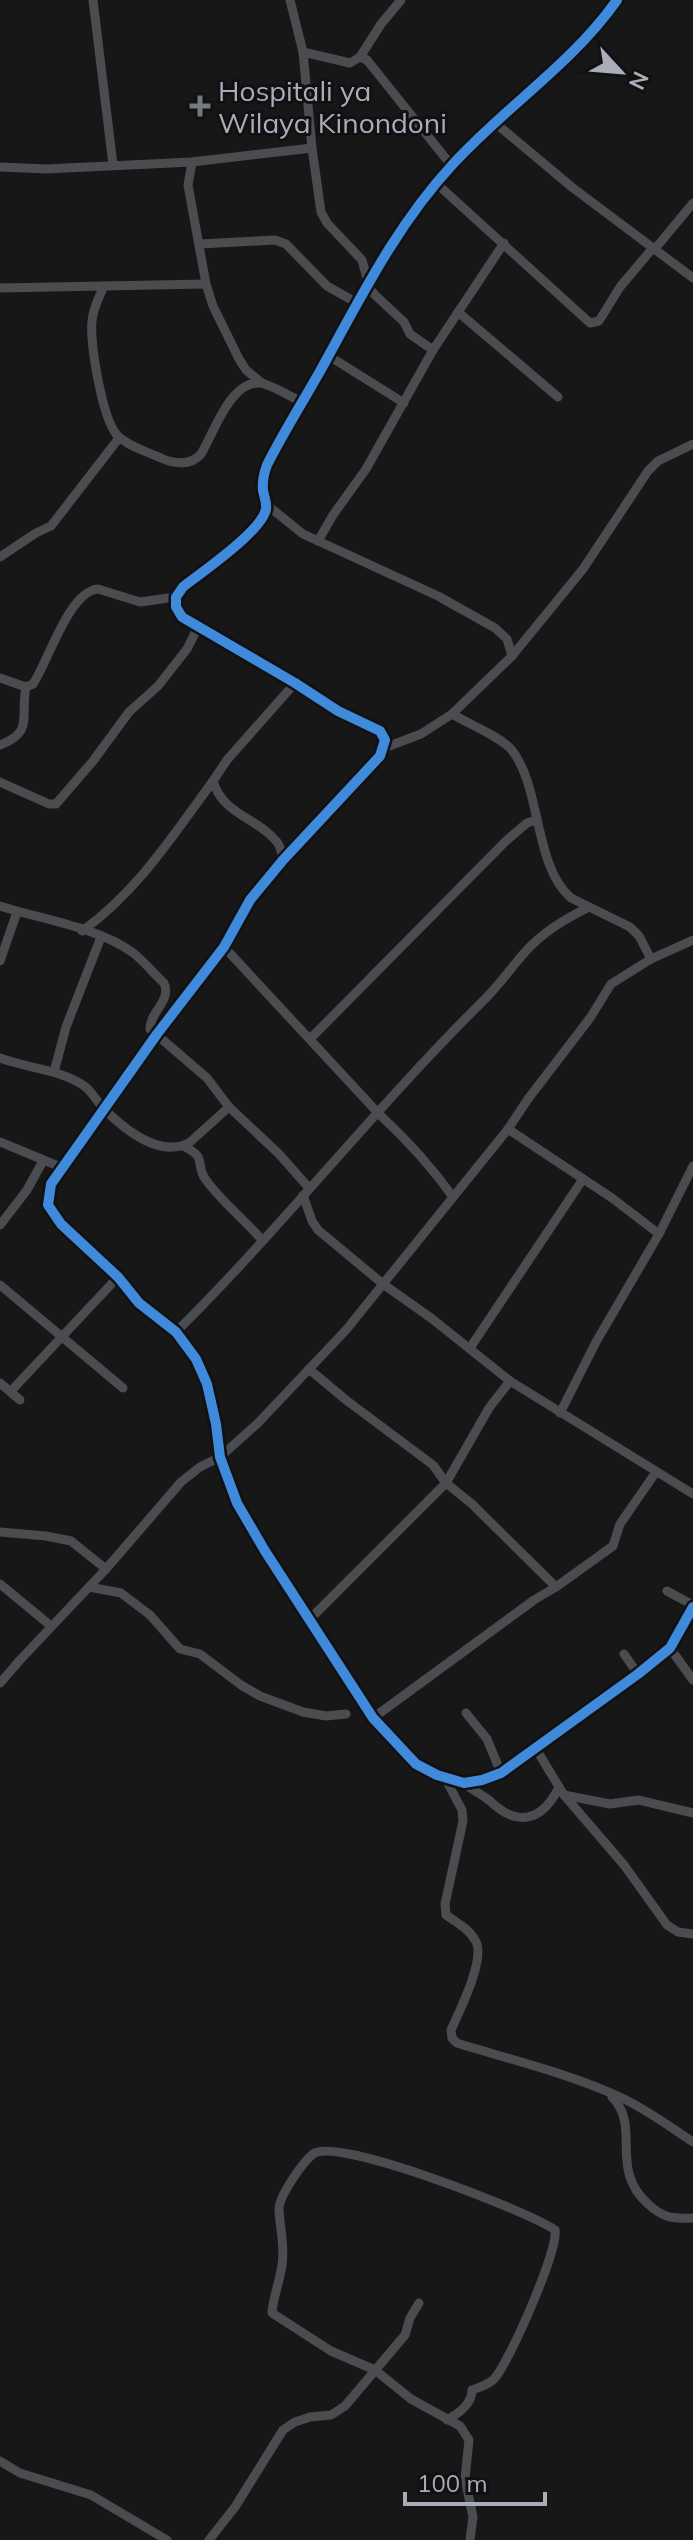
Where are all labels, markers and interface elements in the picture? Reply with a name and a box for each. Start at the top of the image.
north arrow [581,32,661,112]
text: N [623,67,655,94]
place label: Hospitali ya Wilaya Kinondoni [218,73,447,140]
marker: Hospitali ya Wilaya Kinondoni [189,95,211,117]
scale bar [405,2456,545,2506]
text: 100 m [417,2468,488,2498]

